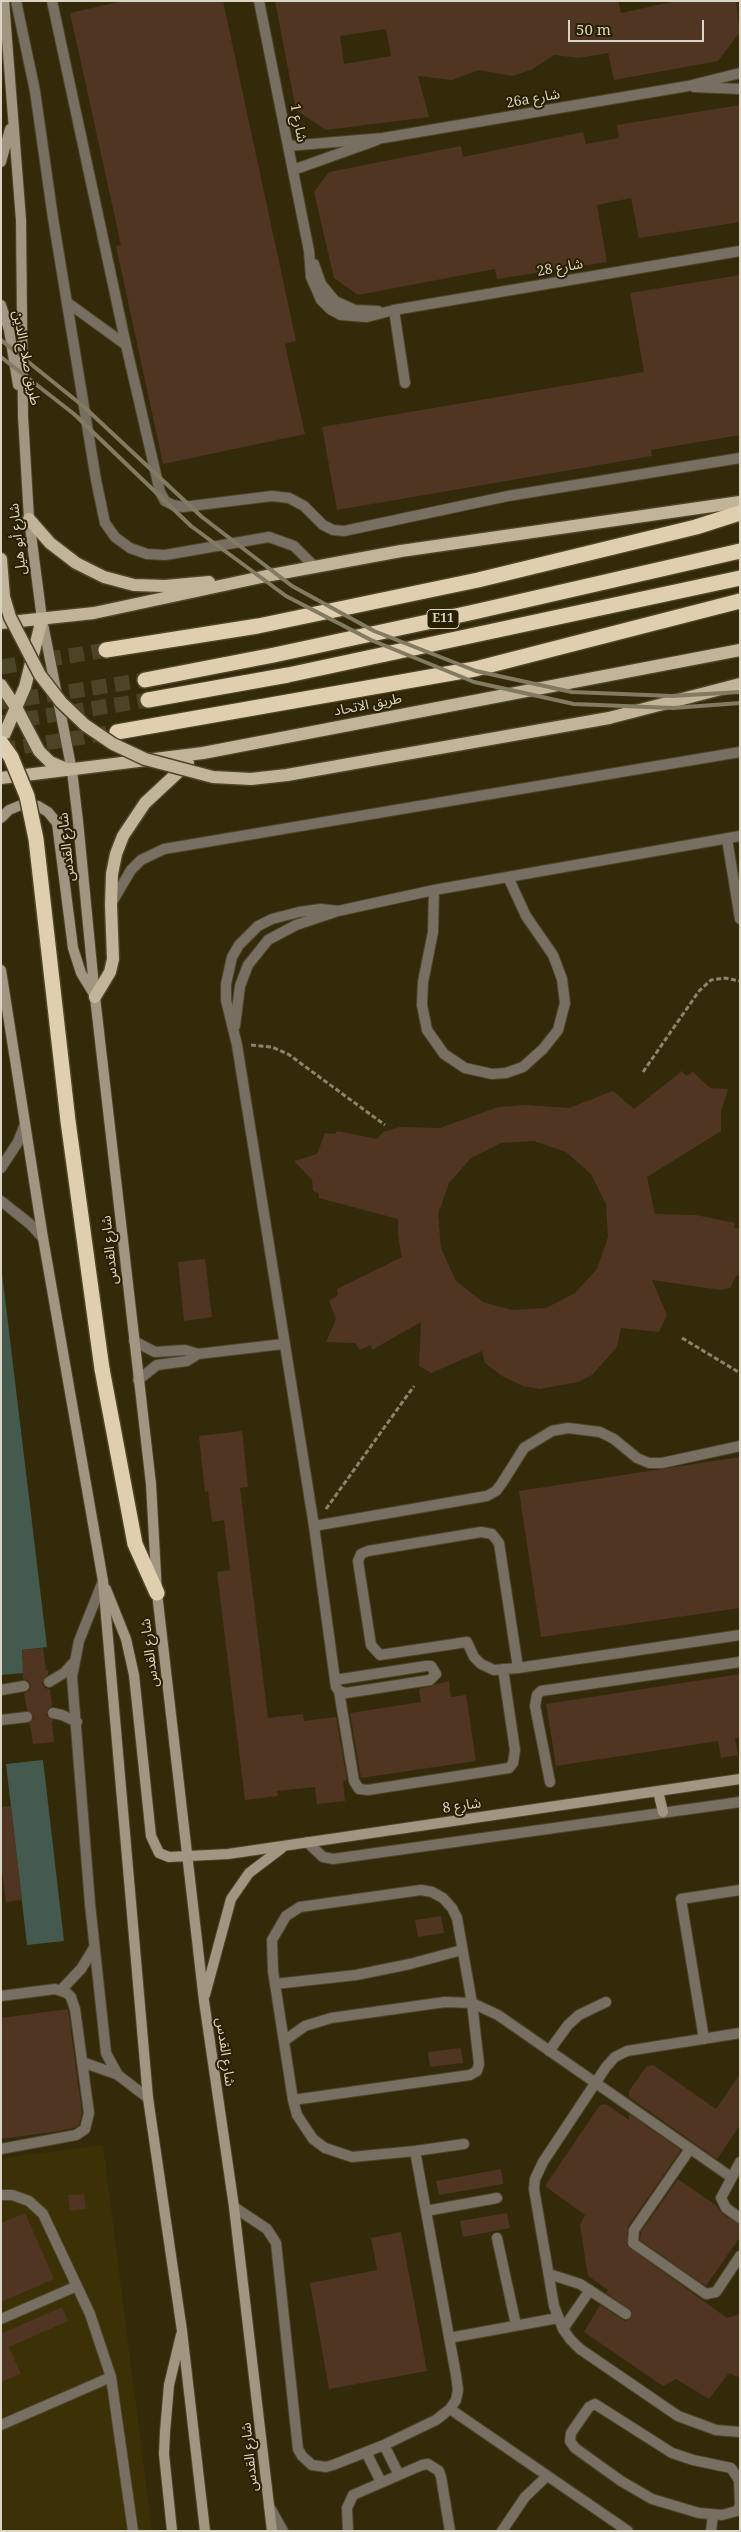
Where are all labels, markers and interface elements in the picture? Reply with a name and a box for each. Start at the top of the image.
scale bar [571,10,707,42]
text: 50 m [576,19,611,39]
street label: 26a شارع [505,86,561,112]
street label: شارع 1 [286,102,310,144]
street label: شارع 28 [536,256,584,280]
street label: طريق صلاح الدين [9,309,43,407]
street label: شارع أبو هيل [6,502,30,576]
road number: E11 [427,610,459,628]
street label: طريق الاتحاد [332,690,404,720]
street label: شارع القدس [55,812,79,882]
street label: شارع القدس [98,1215,122,1285]
street label: شارع القدس [137,1618,163,1688]
street label: شارع 8 [442,1795,482,1817]
street label: شارع القدس [212,2017,238,2087]
street label: شارع القدس [238,2422,262,2492]

